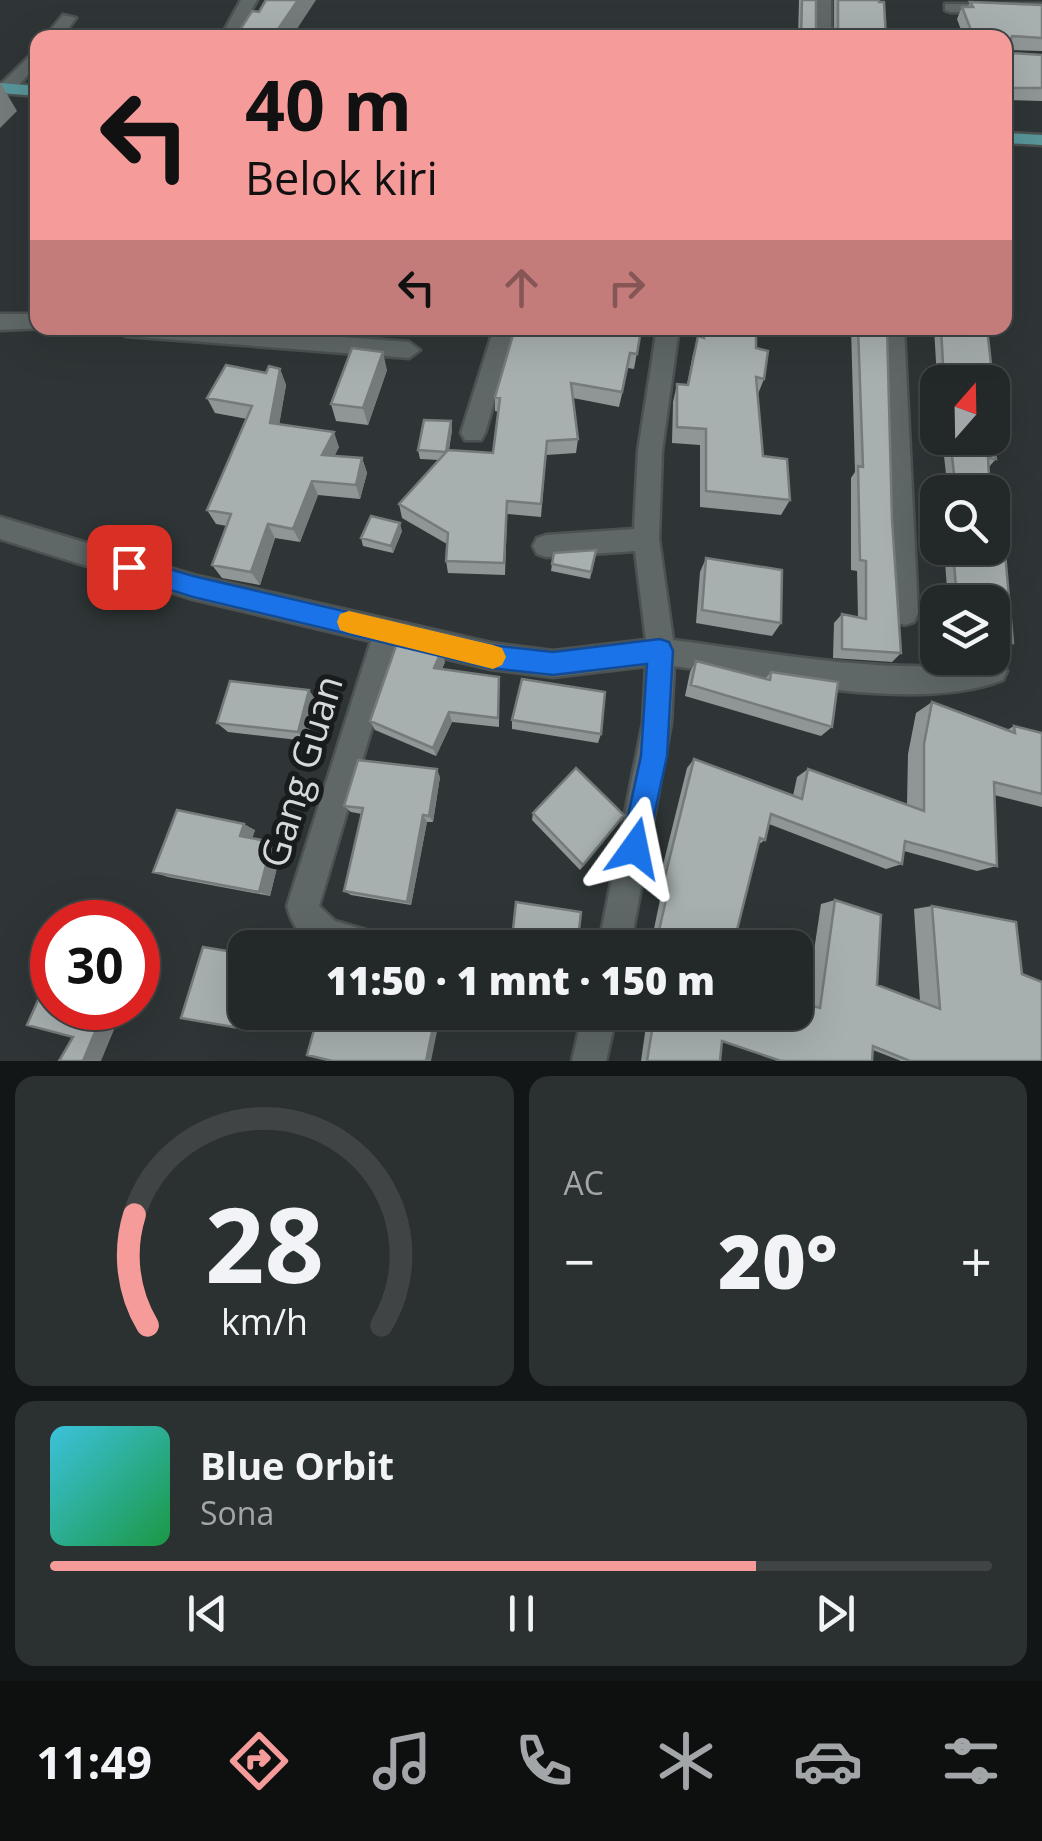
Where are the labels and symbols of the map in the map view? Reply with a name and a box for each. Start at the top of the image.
north arrow [920,365,1010,455]
pin [87,525,172,610]
street label: Gang Guan [246,669,354,873]
position arrow [583,796,687,900]
speed limit sign: 30 [30,900,160,1030]

